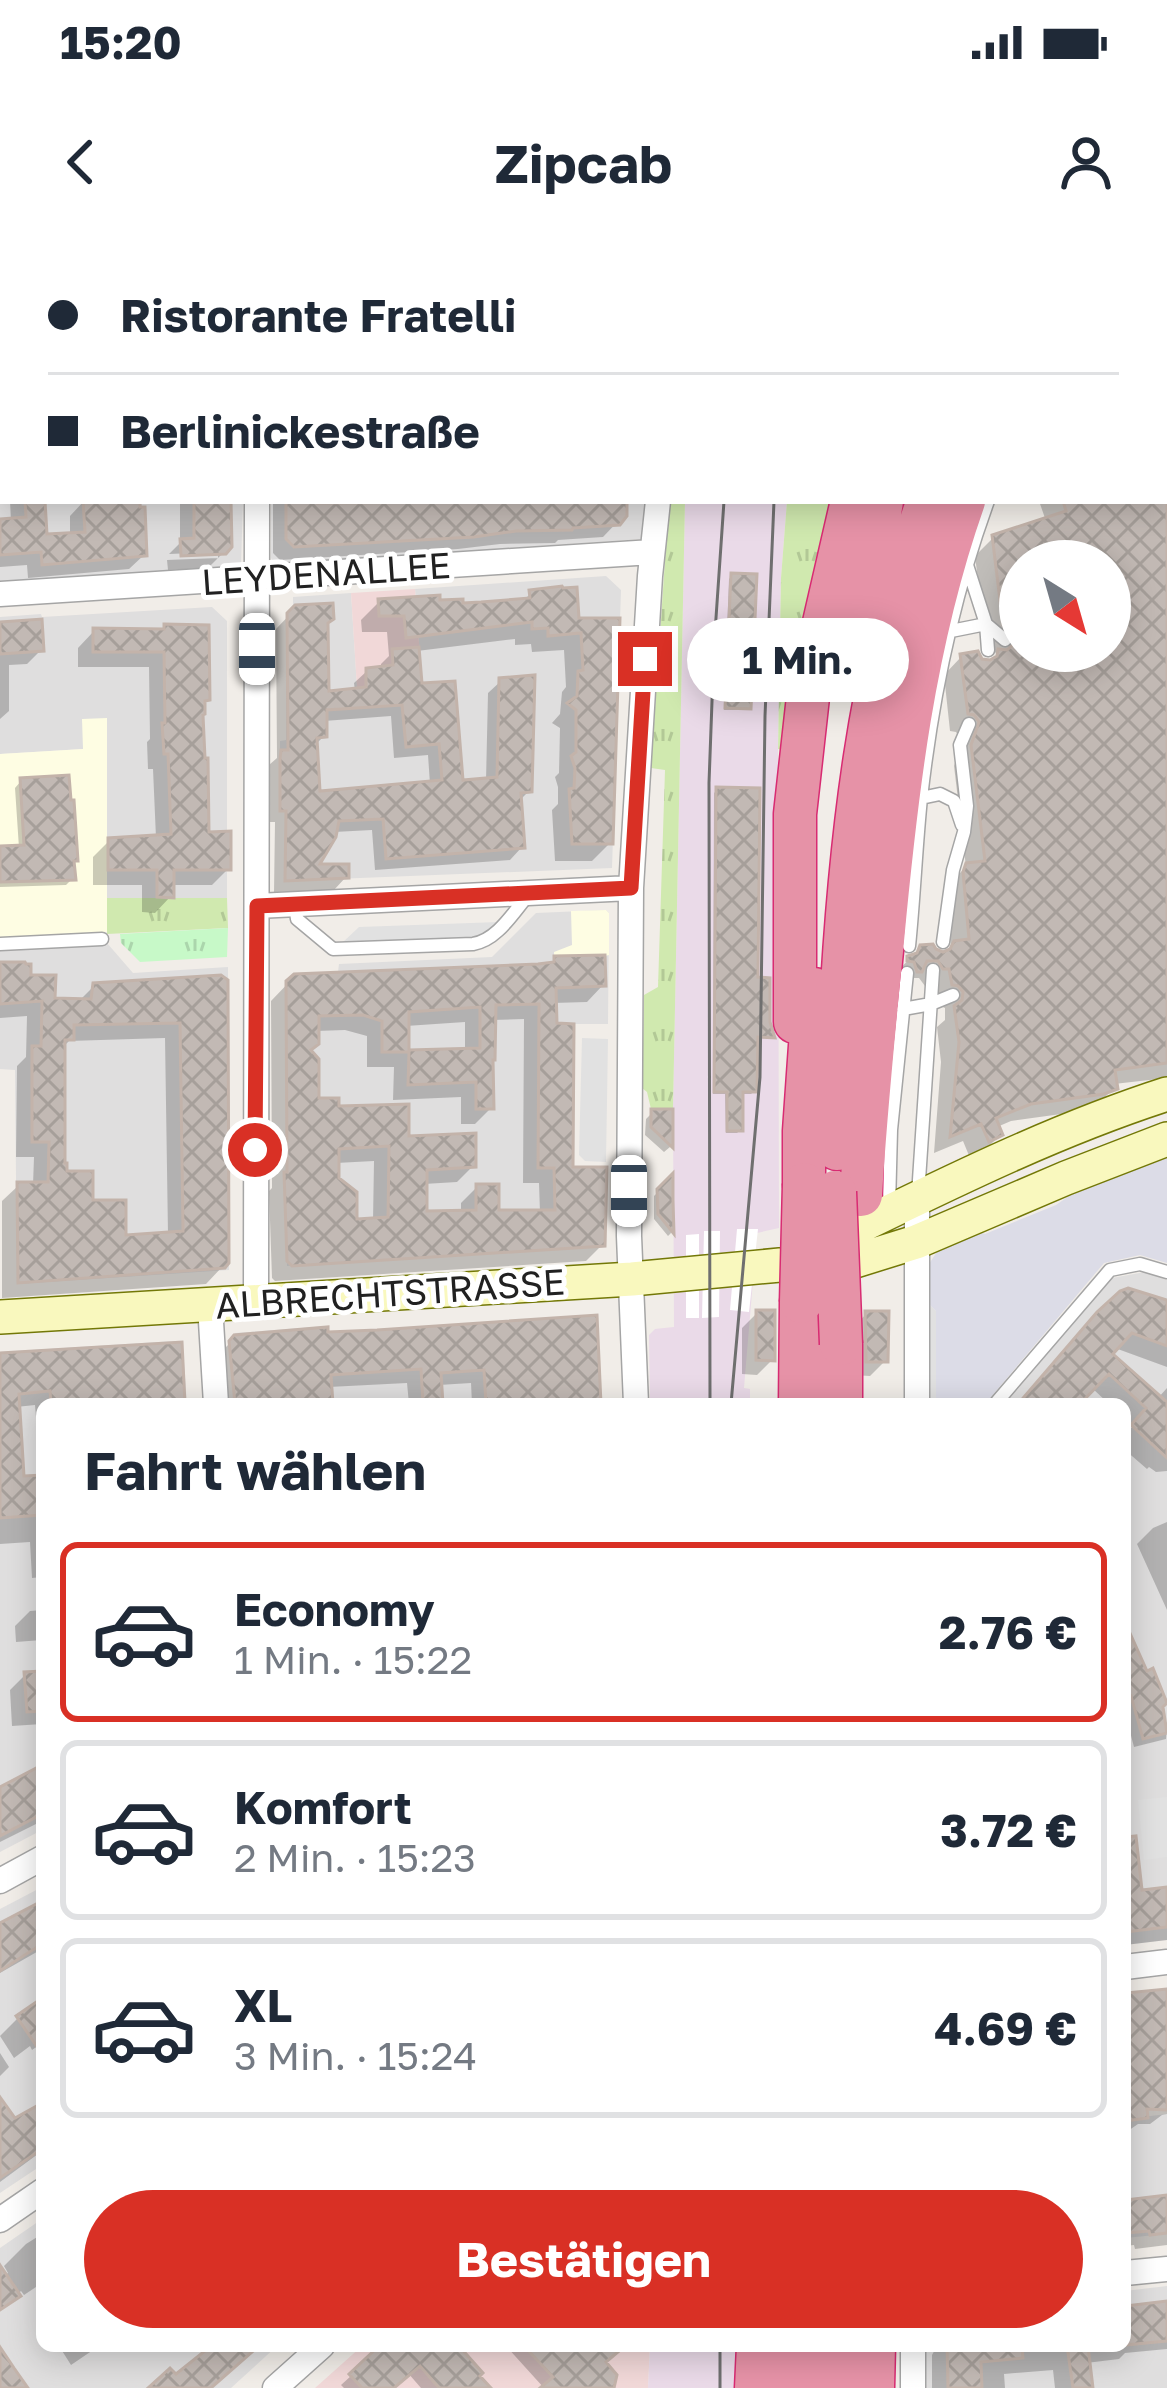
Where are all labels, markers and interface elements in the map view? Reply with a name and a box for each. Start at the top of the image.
text: 15:20 [60,15,182,69]
icon: back [48,129,114,195]
icon: person [1053,129,1119,195]
text: Zipcab [495,130,672,195]
text: Ristorante Fratelli [120,288,516,342]
text: Berlinickestraße [120,404,480,458]
north arrow [999,540,1131,672]
map controls [999,540,1131,672]
street label: LEYDENALLEE [200,543,452,603]
car [239,613,275,685]
callout: 1 Min. [687,617,909,701]
route end [618,632,672,686]
text: 1 Min. [742,636,854,683]
route start [228,1123,282,1177]
car [611,1155,647,1227]
street label: ALBRECHTSTRASSE [214,1259,566,1327]
text: Fahrt wählen [84,1437,426,1502]
icon: car [90,1578,198,1686]
text: Economy [234,1582,435,1636]
text: 2.76 € [939,1605,1077,1659]
text: 1 Min. · 15:22 [234,1636,472,1683]
icon: car [90,1776,198,1884]
text: Komfort [234,1780,412,1834]
text: 3.72 € [940,1803,1077,1857]
text: 2 Min. · 15:23 [234,1834,476,1881]
icon: car [90,1974,198,2082]
text: XL [234,1978,292,2032]
text: 4.69 € [934,2001,1077,2055]
text: 3 Min. · 15:24 [234,2032,477,2079]
button: Bestätigen [84,2190,1083,2328]

